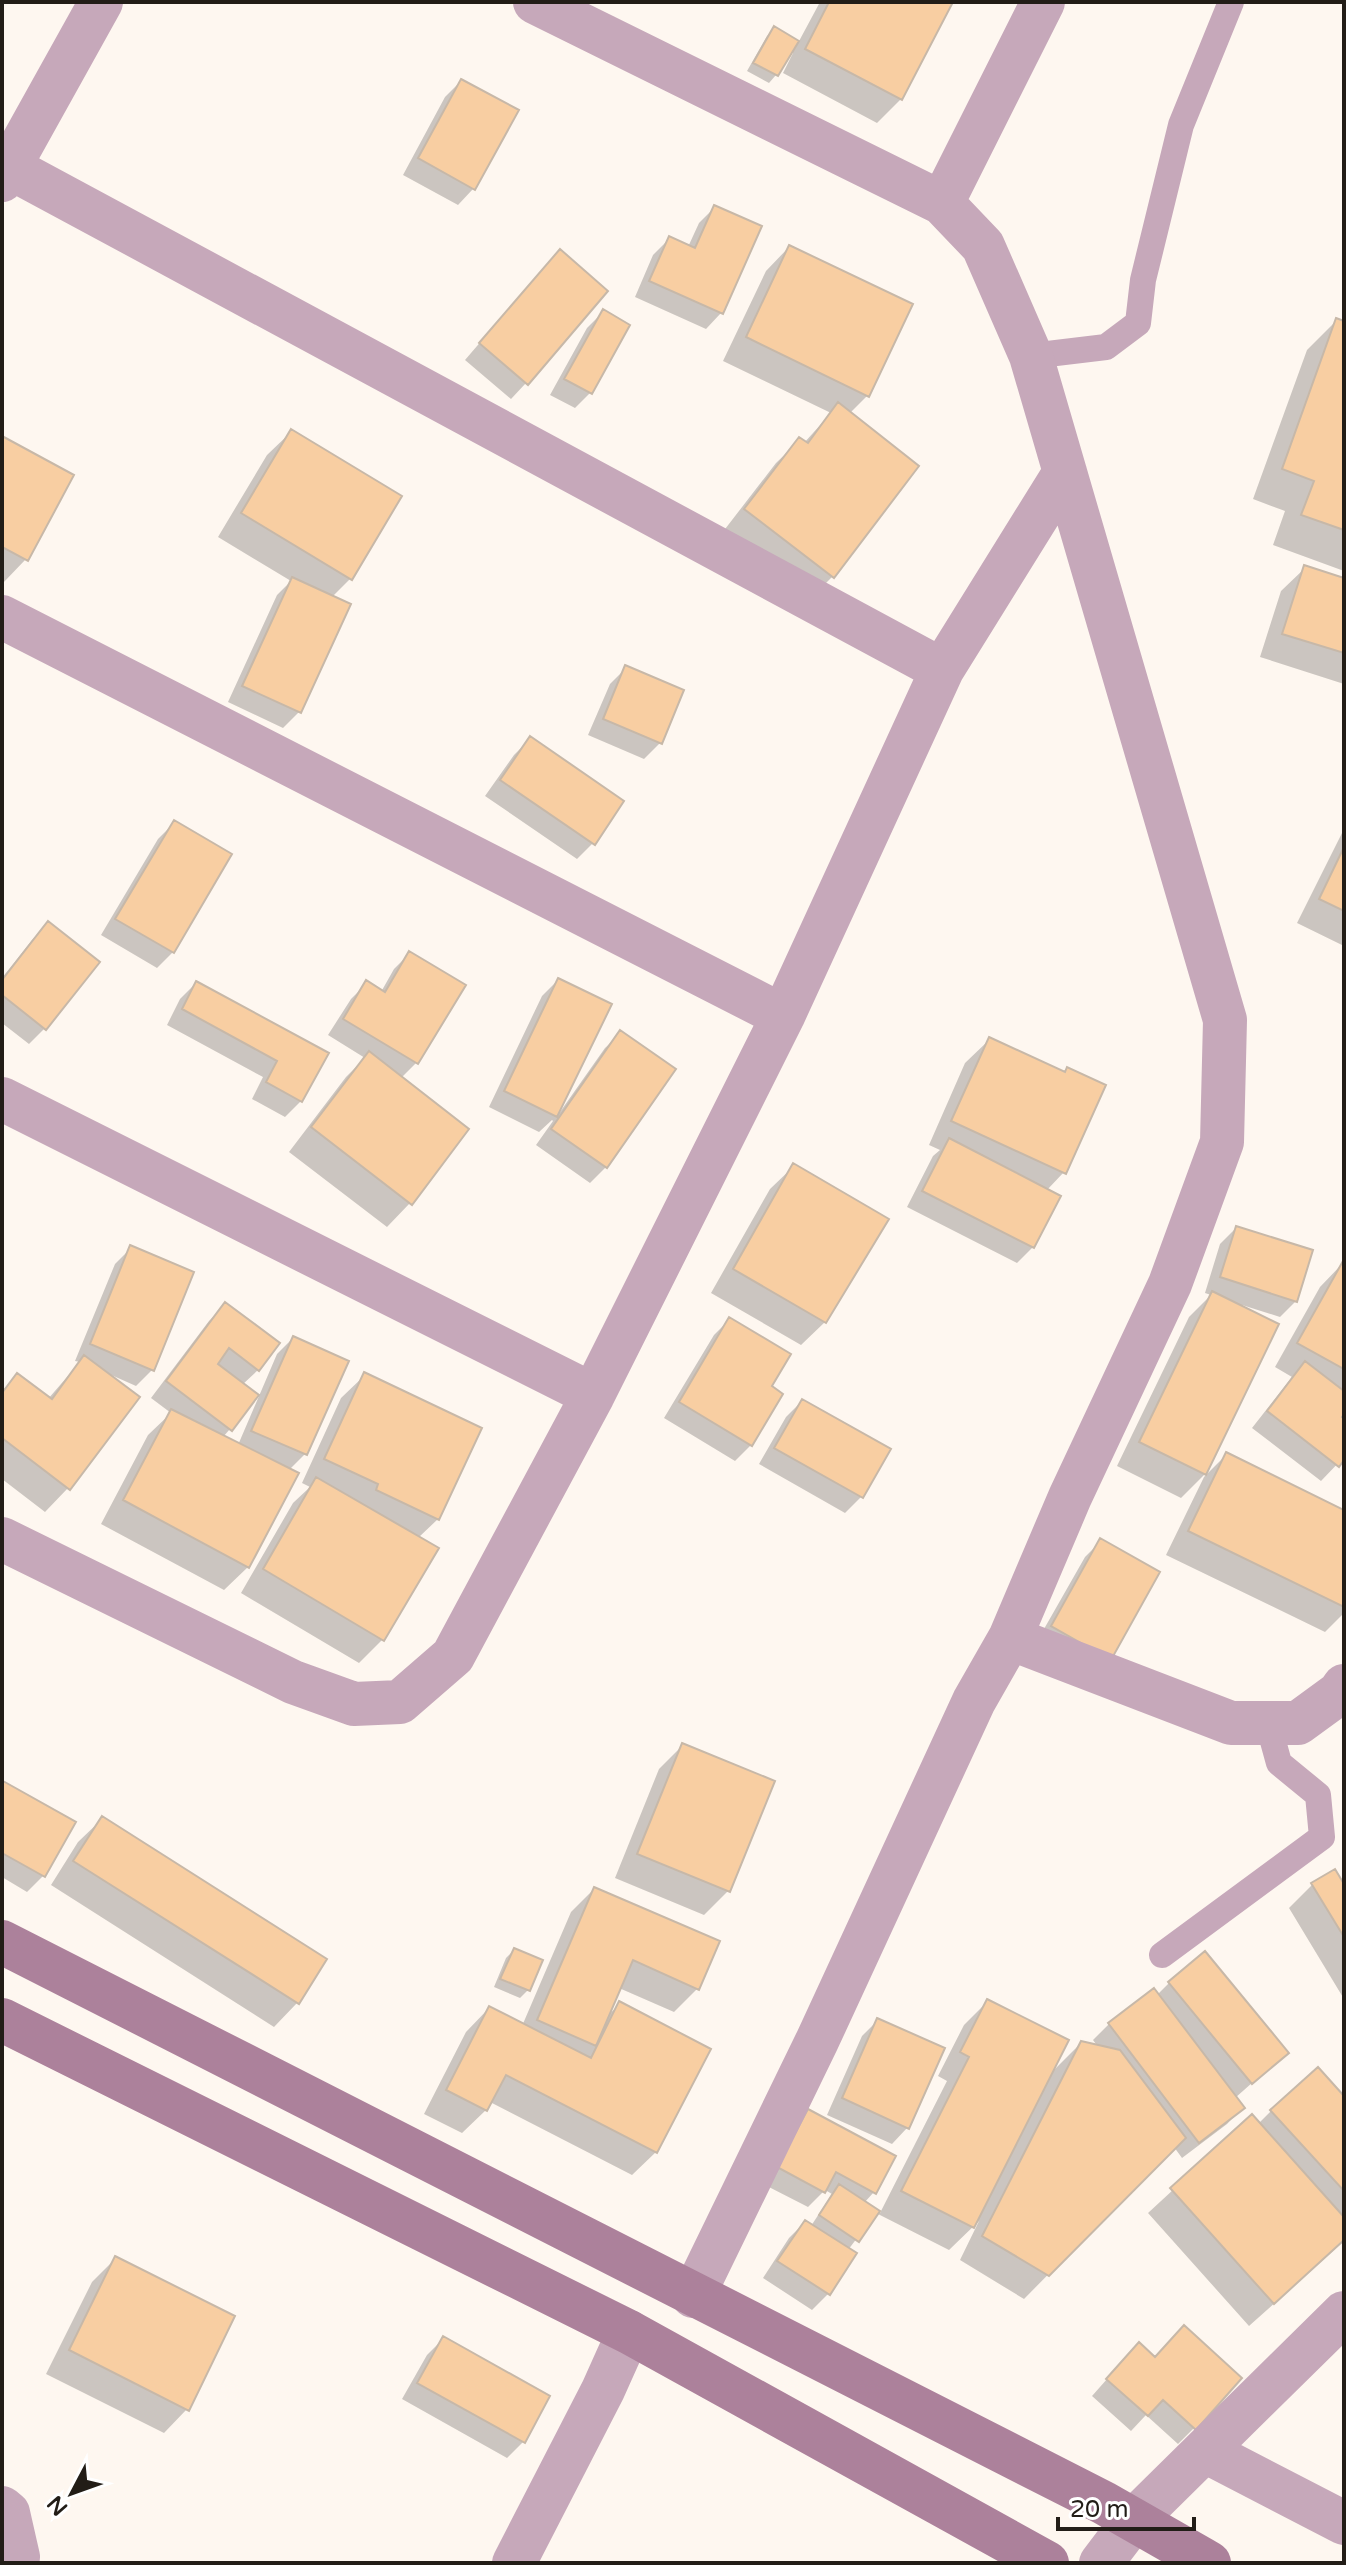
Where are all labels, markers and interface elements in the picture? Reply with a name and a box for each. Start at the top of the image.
north arrow [32,2453,112,2533]
scale bar [1058,2481,1194,2531]
text: N [42,2490,73,2521]
text: 20 m [1070,2495,1128,2524]

